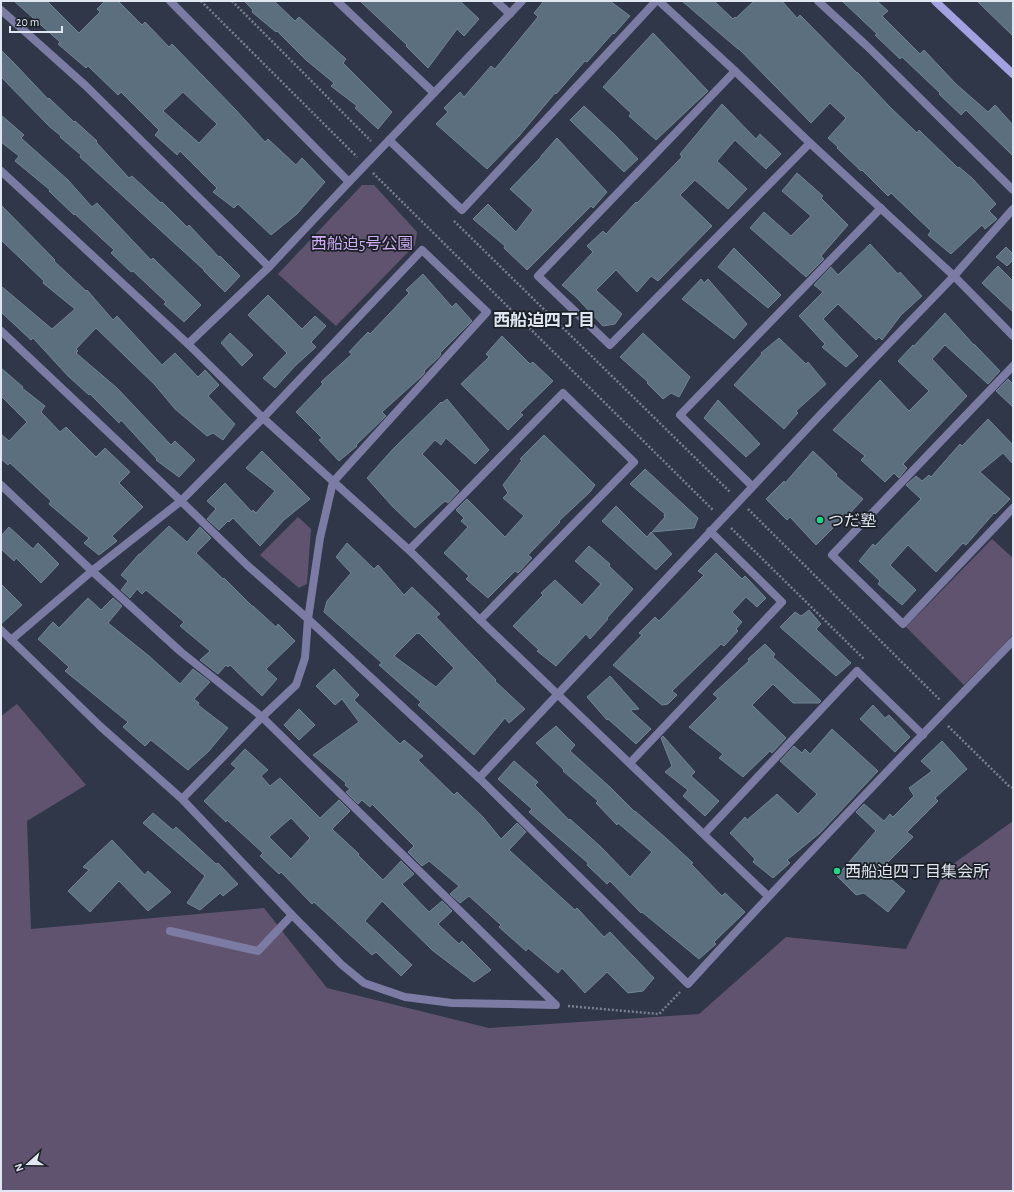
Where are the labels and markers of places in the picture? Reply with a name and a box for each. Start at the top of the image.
place label: つだ塾 [828,513,876,529]
marker: つだ塾 [815,515,825,525]
place label: 西船迫四丁目集会所 [845,863,989,880]
marker: 西船迫四丁目集会所 [832,866,842,876]

